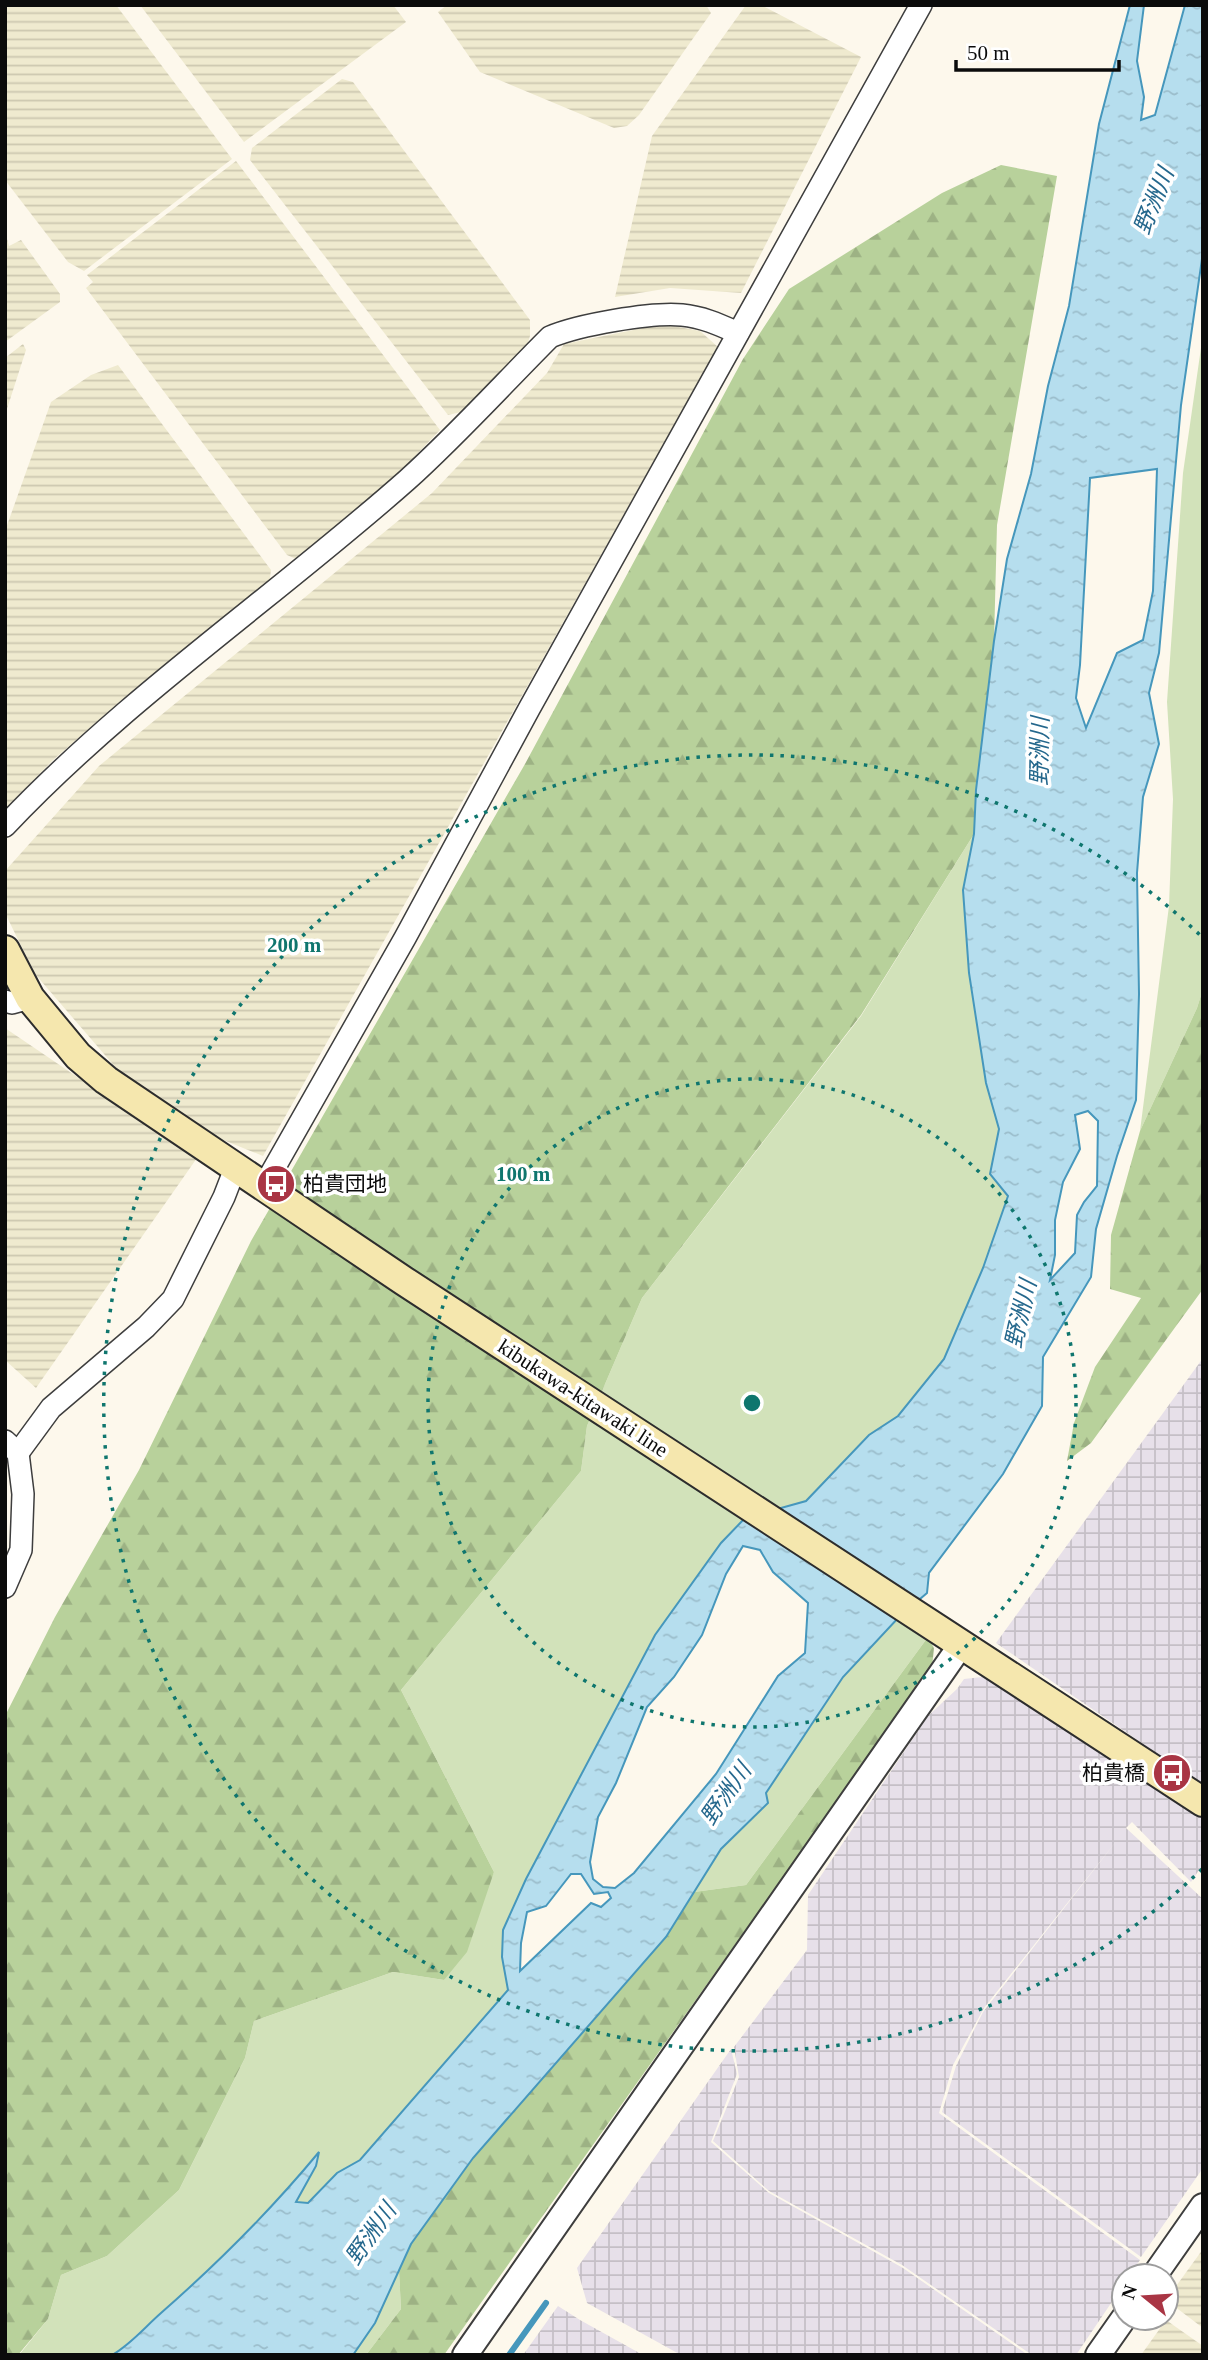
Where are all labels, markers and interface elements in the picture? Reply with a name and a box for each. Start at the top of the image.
scale bar [956,28,1119,72]
text: 50 m [967,41,1010,65]
water label: 野洲川 [1129,162,1180,238]
water label: 野洲川 [1027,713,1053,786]
text: 200 m [267,933,322,957]
text: 100 m [496,1162,551,1186]
bus stop icon: 柏貴団地 [255,1163,297,1205]
place label: 柏貴団地 [303,1172,387,1196]
water label: 野洲川 [1001,1275,1042,1350]
street label: kibukawa-kitawaki line [494,1334,672,1462]
centre of rings [740,1391,764,1415]
bus stop icon: 柏貴橋 [1151,1752,1193,1794]
water label: 野洲川 [696,1756,758,1829]
place label: 柏貴橋 [1082,1761,1145,1785]
water label: 野洲川 [341,2196,403,2269]
north arrow [1110,2262,1180,2332]
text: N [1117,2282,1141,2302]

